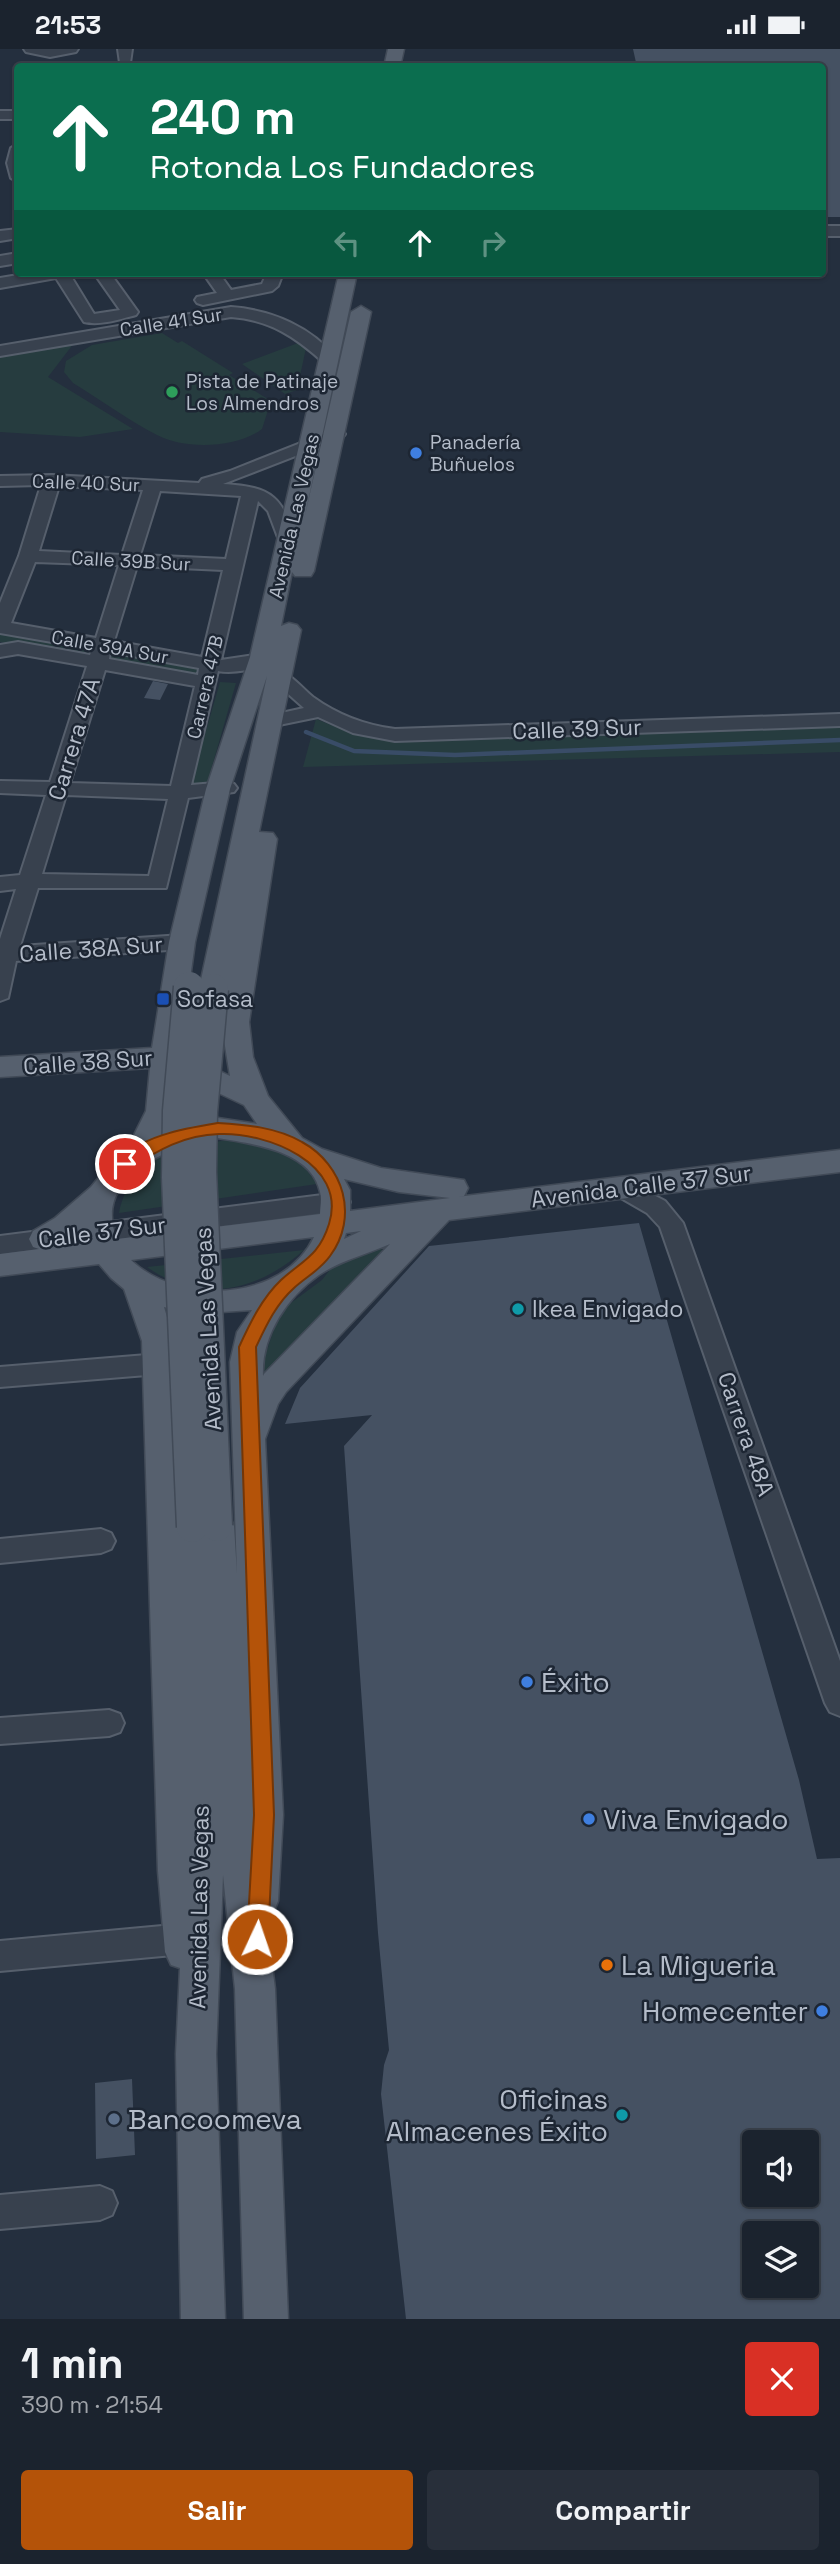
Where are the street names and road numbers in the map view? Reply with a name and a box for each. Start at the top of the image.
street label: Calle 41 Sur [118,302,224,342]
street label: Avenida Las Vegas [263,431,325,601]
street label: Calle 40 Sur [32,469,140,497]
street label: Calle 39B Sur [71,545,191,577]
street label: Calle 39A Sur [49,624,171,670]
street label: Carrera 47B [181,633,229,741]
street label: Carrera 47A [41,674,107,804]
street label: Calle 39 Sur [512,712,642,746]
street label: Calle 38A Sur [18,929,164,969]
street label: Calle 38 Sur [22,1043,154,1081]
street label: Avenida Calle 37 Sur [529,1158,753,1214]
street label: Calle 37 Sur [36,1209,168,1255]
street label: Avenida Las Vegas [188,1226,228,1432]
street label: Carrera 48A [711,1368,781,1500]
street label: Avenida Las Vegas [182,1805,216,2009]

